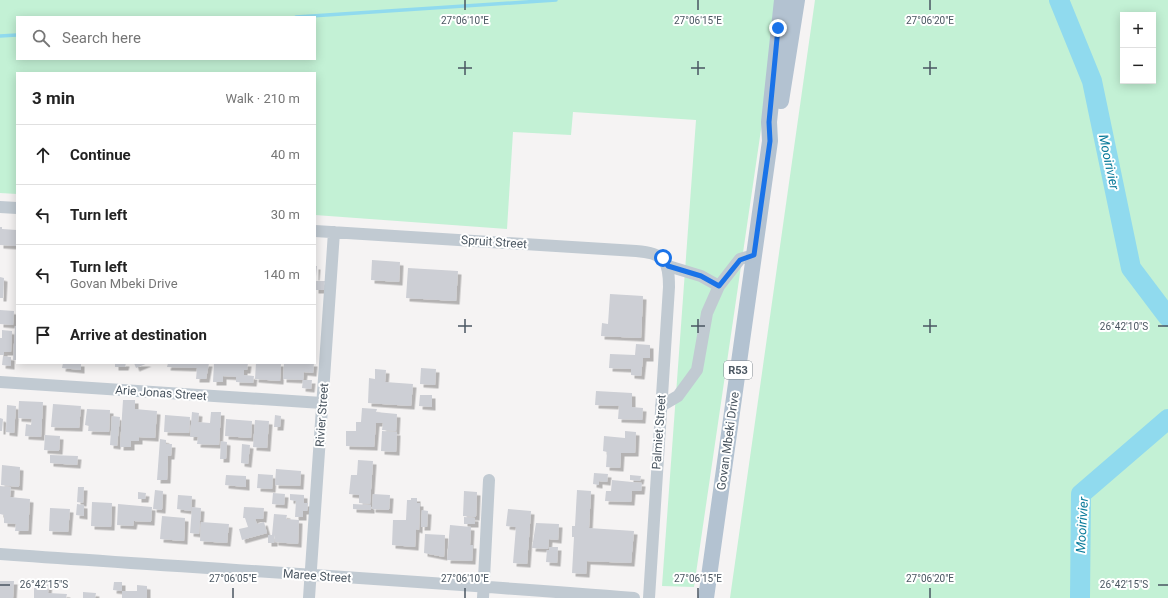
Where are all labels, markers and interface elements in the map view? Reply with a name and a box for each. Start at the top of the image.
map controls [1120,12,1156,84]
button: + [1120,12,1156,48]
text: 27°06'10"E [441,15,489,26]
text: 27°06'15"E [674,15,722,26]
text: 27°06'20"E [906,15,954,26]
search box [16,16,316,60]
route end [769,19,787,37]
icon: search [30,27,52,49]
text: Search here [62,29,141,47]
button: − [1120,48,1156,84]
text: 3 min [32,88,75,108]
text: Walk · 210 m [225,91,300,106]
water label: Mooirivier [1096,133,1122,192]
icon: ahead [32,144,54,166]
text: Continue [70,146,131,164]
text: 40 m [271,147,300,162]
icon: left [32,204,54,226]
text: Turn left [70,206,127,224]
text: 30 m [271,207,300,222]
street label: Spruit Street [461,233,527,251]
route start [654,249,672,267]
text: Turn left [70,258,127,276]
icon: left [32,264,54,286]
text: 140 m [263,267,300,282]
text: Govan Mbeki Drive [70,276,178,291]
text: 26°42'10"S [1100,321,1148,332]
icon: arrive [32,324,54,346]
text: Arrive at destination [70,326,207,344]
road number: R53 [724,361,752,379]
street label: Rivier Street [313,382,331,447]
street label: Arie Jonas Street [115,383,207,403]
street label: Govan Mbeki Drive [714,391,742,491]
street label: Palmiet Street [649,394,669,470]
water label: Mooirivier [1073,496,1091,553]
street label: Maree Street [282,567,352,585]
text: 27°06'05"E [209,573,257,584]
text: 27°06'10"E [441,573,489,584]
text: 27°06'15"E [674,573,722,584]
text: 27°06'20"E [906,573,954,584]
text: 26°42'15"S [20,579,68,590]
text: 26°42'15"S [1100,579,1148,590]

